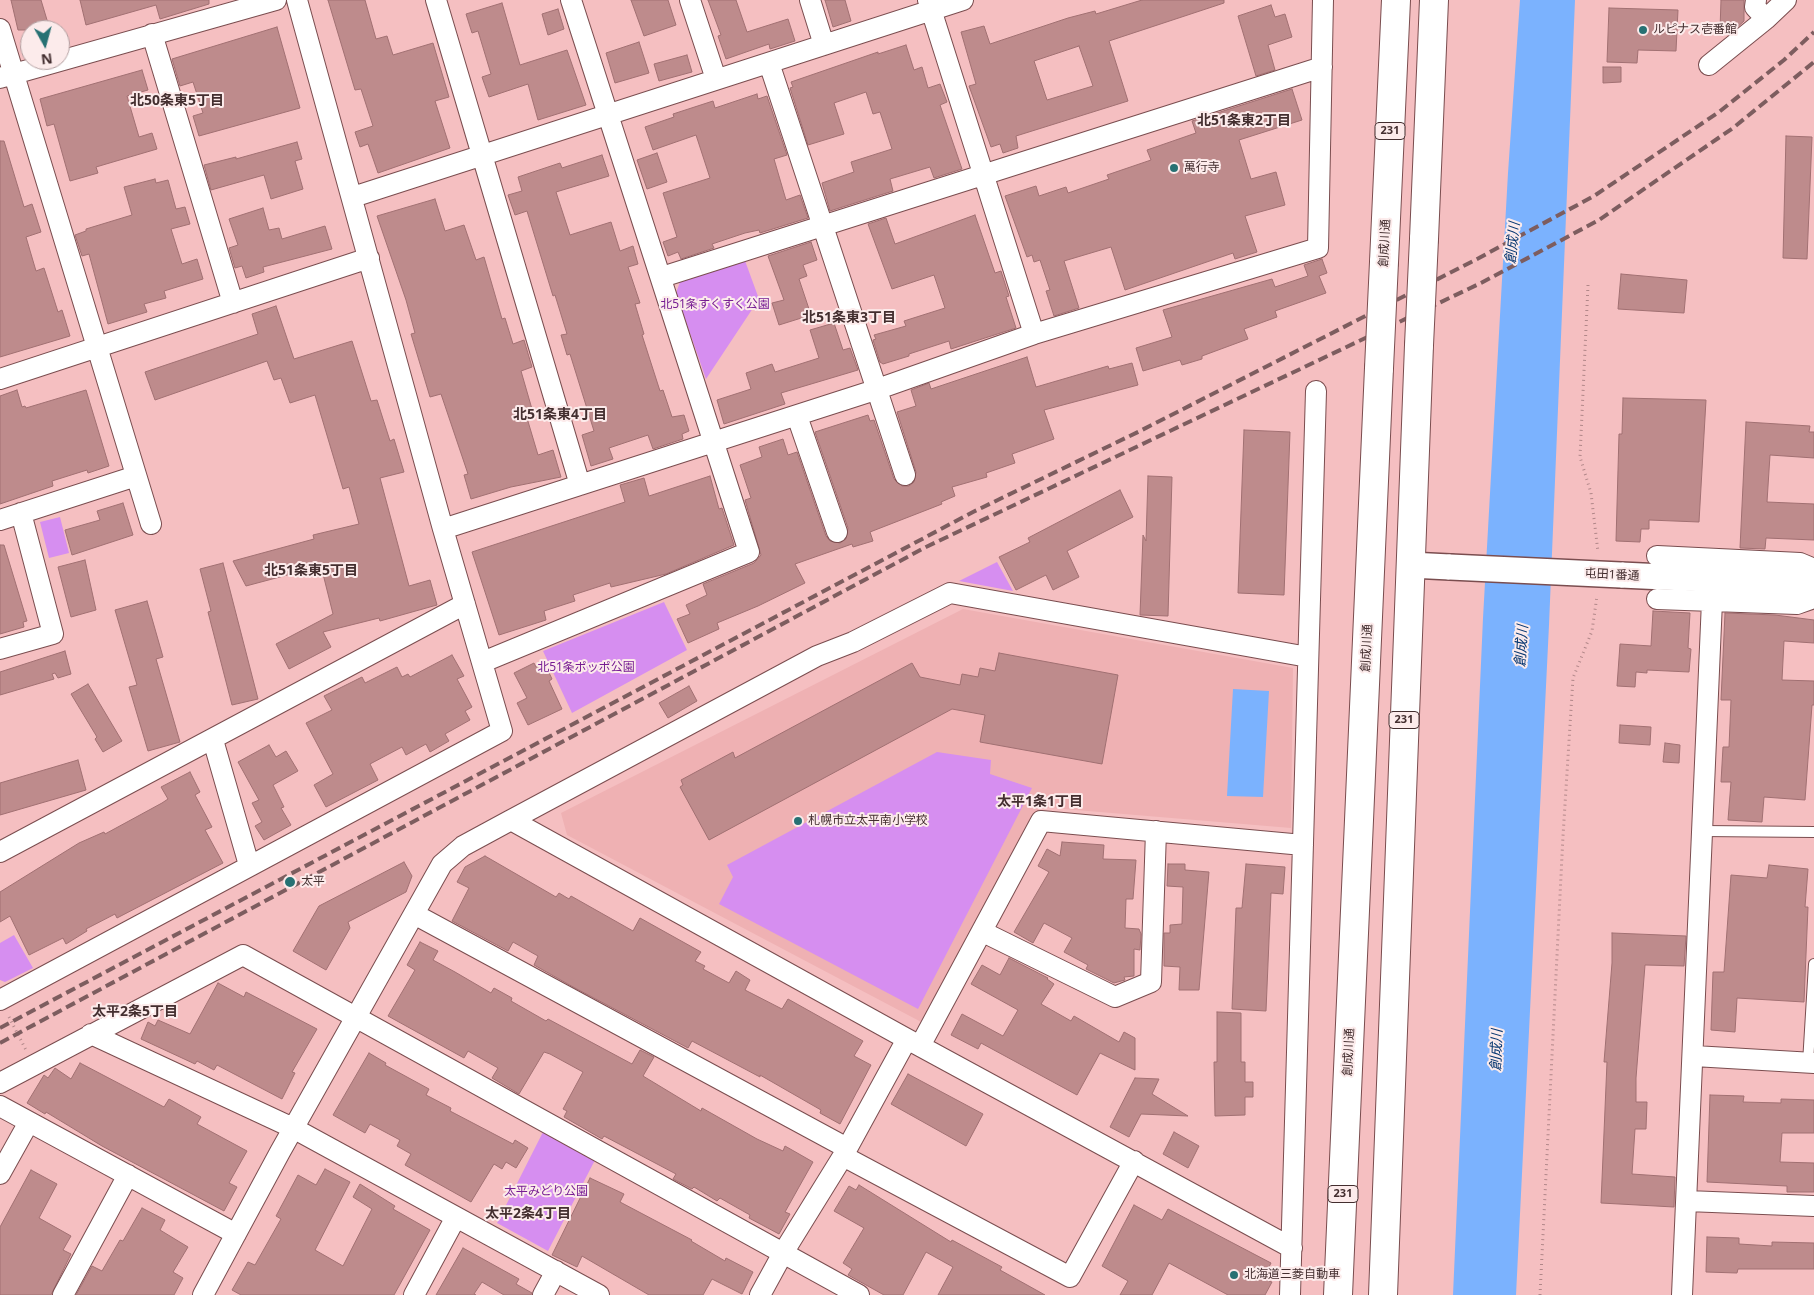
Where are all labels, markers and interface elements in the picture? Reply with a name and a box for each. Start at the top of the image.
north arrow [20,20,70,70]
place label: ルピナス壱番館 [1653,23,1737,37]
marker: ルピナス壱番館 [1637,24,1649,36]
text: N [40,49,54,70]
district label: 北50条東5丁目 [130,93,224,109]
district label: 北51条東2丁目 [1197,113,1291,129]
road number: 231 [1375,122,1405,140]
place label: 萬行寺 [1184,161,1220,175]
marker: 萬行寺 [1168,162,1180,174]
street label: 創成川通 [1377,219,1393,267]
water label: 創成川 [1502,221,1524,265]
park label: 北51条すくすく公園 [660,298,770,312]
district label: 北51条東3丁目 [802,310,896,326]
district label: 北51条東4丁目 [513,407,607,423]
district label: 北51条東5丁目 [264,563,358,579]
street label: 屯田1番通 [1584,566,1640,584]
street label: 創成川通 [1359,624,1375,672]
water label: 創成川 [1512,624,1532,668]
park label: 北51条ポッポ公園 [537,661,635,675]
road number: 231 [1389,712,1419,728]
district label: 太平1条1丁目 [997,794,1083,810]
place label: 札幌市立太平南小学校 [808,814,928,828]
marker: 札幌市立太平南小学校 [792,815,804,827]
marker: 太平 [283,875,297,889]
place label: 太平 [301,875,325,889]
district label: 太平2条5丁目 [92,1004,178,1020]
street label: 創成川通 [1341,1028,1357,1076]
water label: 創成川 [1488,1029,1506,1071]
park label: 太平みどり公園 [504,1185,588,1199]
road number: 231 [1328,1186,1358,1202]
district label: 太平2条4丁目 [485,1206,571,1222]
place label: 北海道三菱自動車 [1244,1268,1340,1282]
marker: 北海道三菱自動車 [1228,1269,1240,1281]

